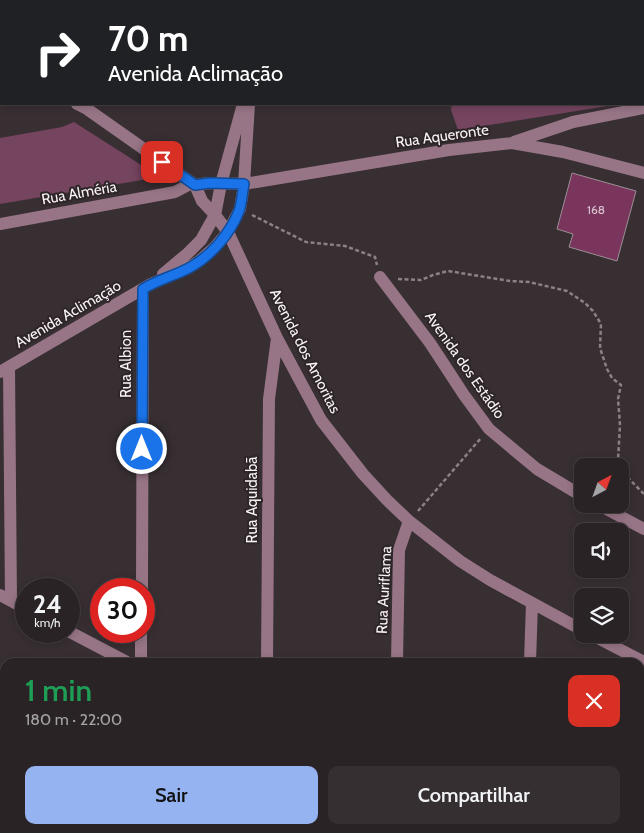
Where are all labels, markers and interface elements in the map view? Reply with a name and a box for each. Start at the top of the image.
text: 70 m [108,17,189,60]
icon: right [25,20,90,85]
text: Avenida Aclimação [108,60,283,87]
street label: Rua Aqueronte [394,121,490,151]
pin [141,141,183,183]
icon: arrive [148,148,176,176]
street label: Rua Alméria [40,177,119,208]
house number: 168 [587,202,605,217]
street label: Avenida Aclimação [12,276,124,352]
street label: Avenida dos Amoritas [266,286,344,416]
street label: Avenida dos Estádio [421,308,509,422]
street label: Rua Albion [117,330,135,398]
position arrow [115,422,167,474]
street label: Rua Aquidabã [243,456,261,543]
north arrow [574,458,629,512]
map controls [574,458,629,643]
button: sound [574,523,629,578]
street label: Rua Auriflama [373,545,395,635]
speed limit sign: 30 [90,578,155,643]
button: layers [574,588,629,643]
text: 24 [33,589,62,619]
text: km/h [34,615,61,630]
text: 1 min [25,672,92,709]
button: close [568,675,620,727]
text: 180 m · 22:00 [25,710,122,729]
button: Sair [25,766,318,824]
button: Compartilhar [328,766,620,824]

